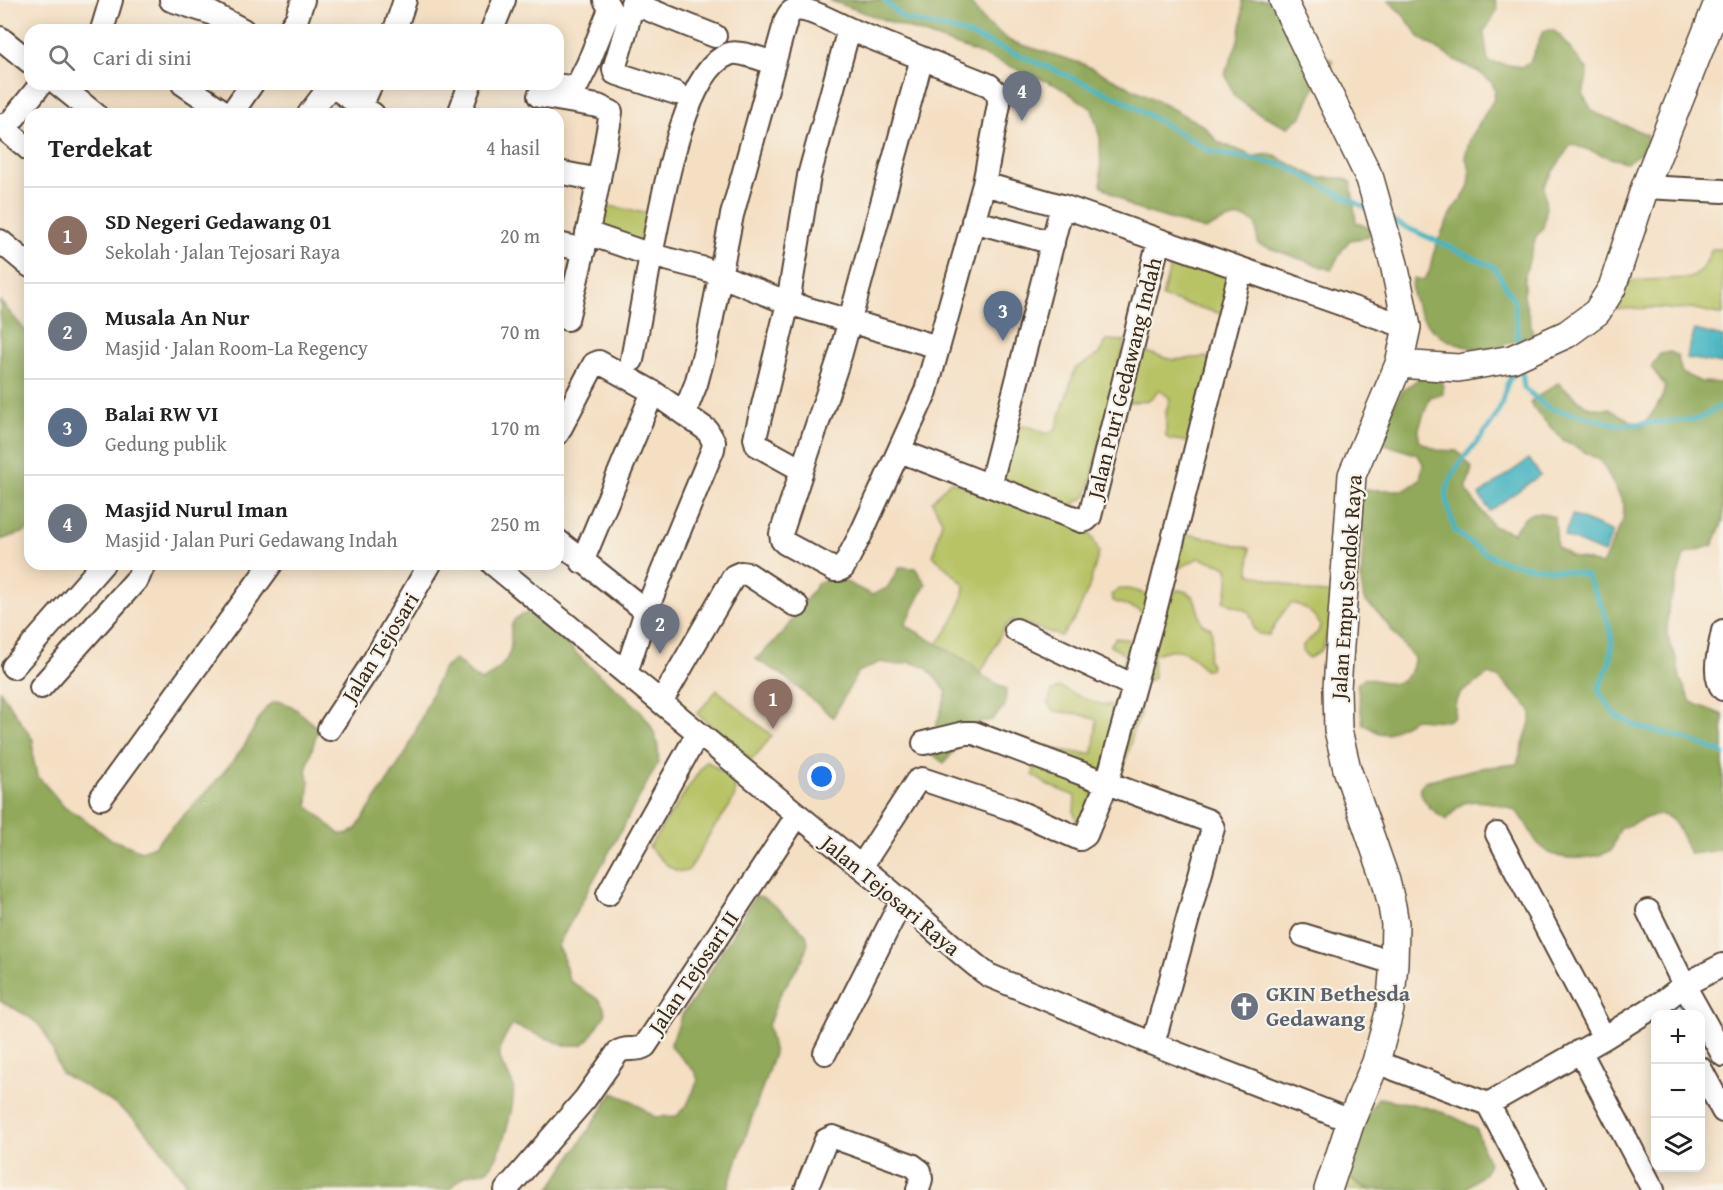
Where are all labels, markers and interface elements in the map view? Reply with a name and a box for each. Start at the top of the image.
search box [24,24,564,90]
icon: search [45,41,78,74]
text: Cari di sini [93,41,192,73]
pin: 4 [1002,72,1042,121]
text: Terdekat [48,128,152,167]
text: 4 hasil [486,133,540,162]
text: SD Negeri Gedawang 01 [105,205,332,237]
text: 1 [62,221,73,250]
text: 20 m [500,221,540,250]
text: Sekolah · Jalan Tejosari Raya [105,237,340,266]
street label: Jalan Puri Gedawang Indah [1078,253,1170,505]
pin: 3 [984,292,1022,341]
text: Musala An Nur [105,301,250,333]
text: 2 [62,317,73,346]
text: 70 m [500,317,540,346]
text: Masjid · Jalan Room-La Regency [105,333,368,362]
text: Balai RW VI [105,397,218,429]
text: 3 [62,413,73,442]
text: 170 m [490,413,540,442]
text: Gedung publik [105,429,227,458]
street label: Jalan Empu Sendok Raya [1322,473,1370,703]
text: Masjid Nurul Iman [105,493,288,525]
text: 4 [62,509,73,538]
text: 250 m [490,509,540,538]
text: Masjid · Jalan Puri Gedawang Indah [105,525,398,554]
street label: Jalan Tejosari [332,586,427,711]
pin: 2 [640,604,680,654]
pin: 1 [754,680,792,729]
your location [807,762,836,791]
street label: Jalan Tejosari Raya [812,825,968,963]
street label: Jalan Tejosari II [638,904,746,1043]
place label: GKIN Bethesda Gedawang [1266,977,1411,1034]
church icon: GKIN Bethesda Gedawang [1229,990,1261,1022]
map controls [1651,1010,1705,1172]
button: + [1651,1010,1705,1064]
button: − [1651,1064,1705,1118]
button: layers [1651,1118,1705,1172]

